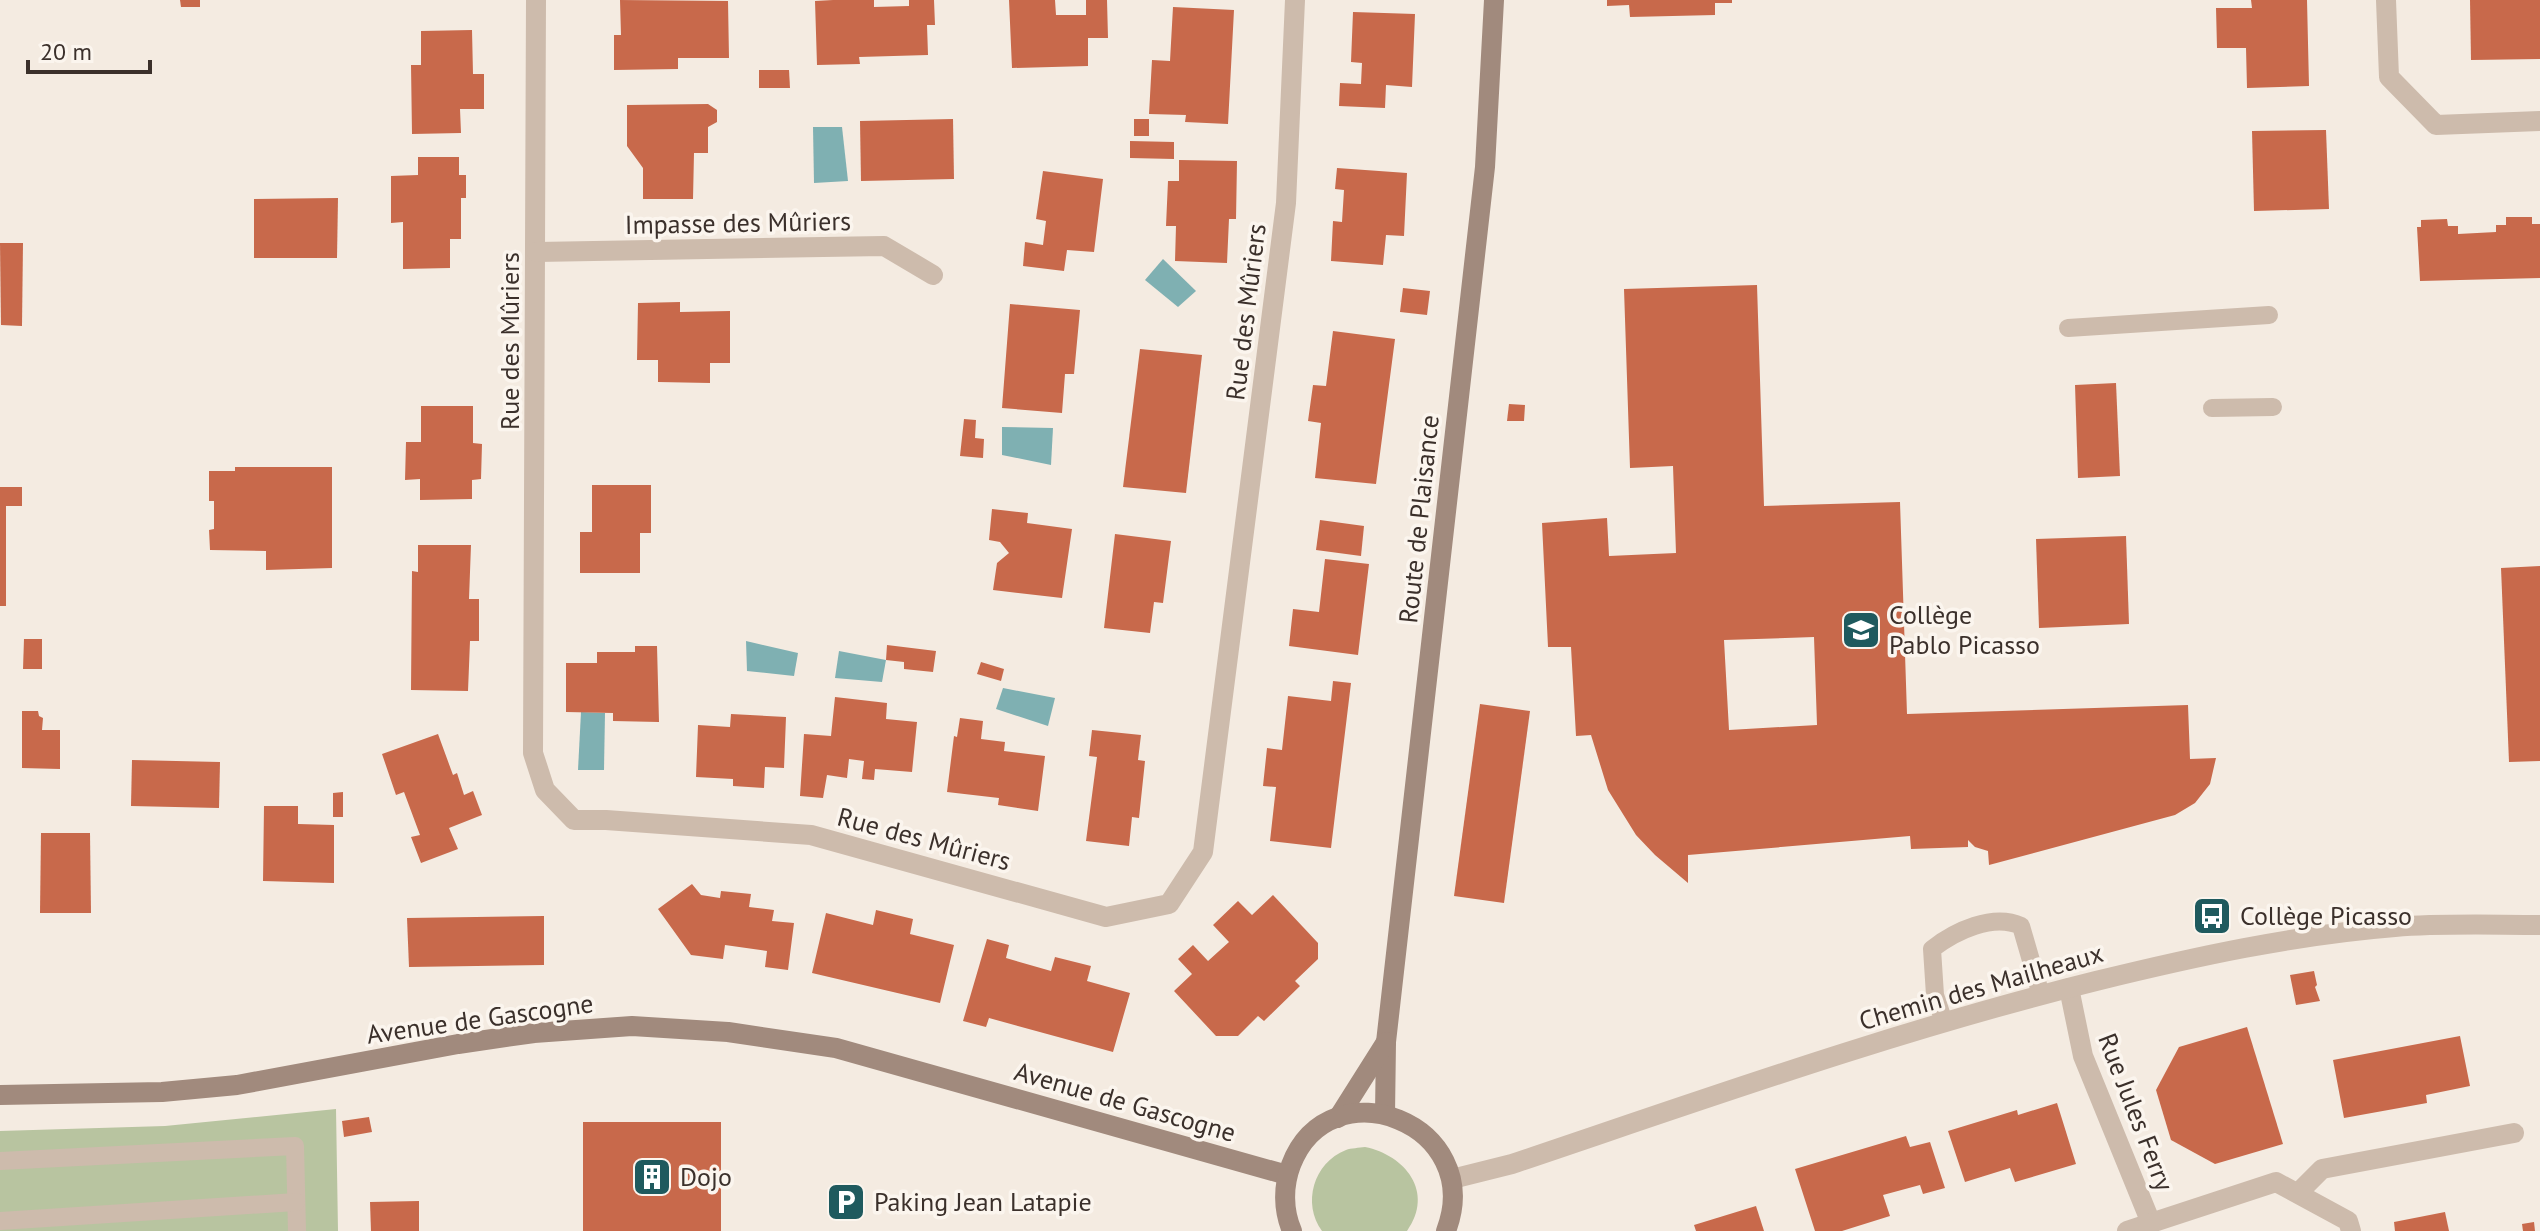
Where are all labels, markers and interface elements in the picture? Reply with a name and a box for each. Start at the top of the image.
scale bar [28,24,150,74]
text: 20 m [40,36,92,67]
street label: Impasse des Mûriers [625,204,851,241]
street label: Rue des Mûriers [1218,222,1273,402]
street label: Rue des Mûriers [493,252,526,430]
street label: Route de Plaisance [1391,413,1446,625]
place label: Collège Pablo Picasso [1889,598,2040,661]
school or university icon: Collège Pablo Picasso [1840,609,1882,651]
street label: Rue des Mûriers [834,800,1014,877]
bus stop icon: Collège Picasso [2191,895,2233,937]
place label: Collège Picasso [2240,899,2412,932]
street label: Chemin des Mailheaux [1855,936,2107,1037]
street label: Avenue de Gascogne [364,986,595,1051]
street label: Rue Jules Ferry [2091,1028,2182,1195]
street label: Avenue de Gascogne [1011,1054,1240,1149]
building icon: Dojo [631,1156,673,1198]
place label: Dojo [680,1160,732,1193]
parking icon: Paking Jean Latapie [825,1181,867,1223]
place label: Paking Jean Latapie [874,1185,1092,1218]

